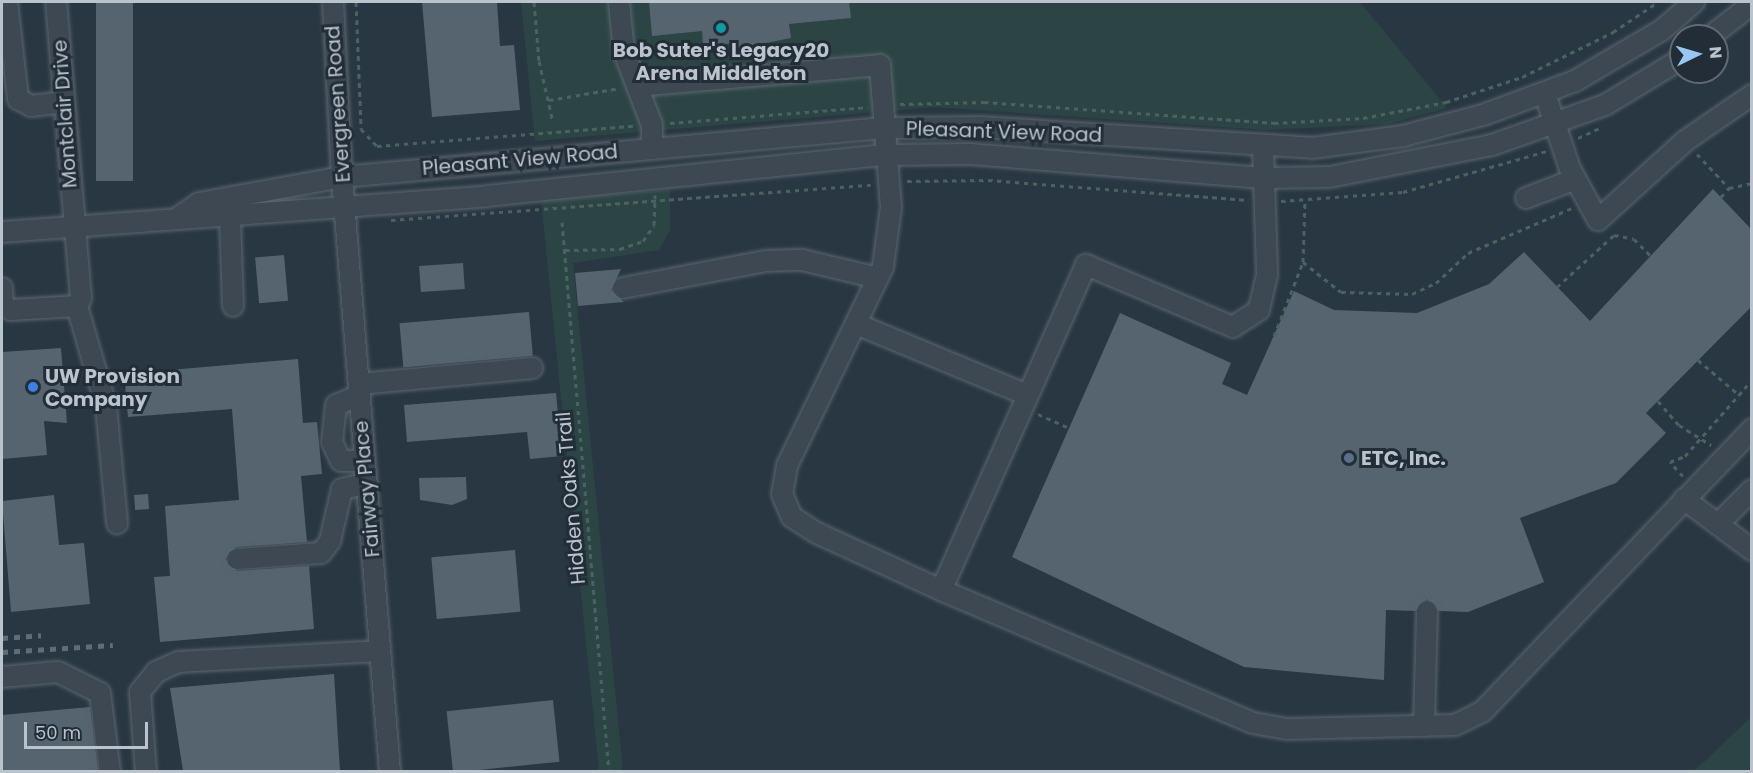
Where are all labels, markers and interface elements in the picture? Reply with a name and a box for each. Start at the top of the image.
marker: Bob Suter's Legacy20 Arena Middleton [714,21,728,35]
north arrow [1669,24,1729,84]
street label: Evergreen Road [321,25,355,183]
place label: Bob Suter's Legacy20 Arena Middleton [613,38,829,85]
street label: Montclair Drive [48,39,82,189]
text: N [1703,46,1727,60]
street label: Pleasant View Road [905,117,1103,147]
street label: Pleasant View Road [421,139,619,181]
place label: UW Provision Company [45,364,180,411]
marker: UW Provision Company [26,380,40,394]
street label: Hidden Oaks Trail [551,411,591,585]
street label: Fairway Place [349,420,385,558]
place label: ETC, Inc. [1361,446,1446,470]
marker: ETC, Inc. [1342,451,1356,465]
scale bar [27,710,152,748]
text: 50 m [35,720,81,745]

